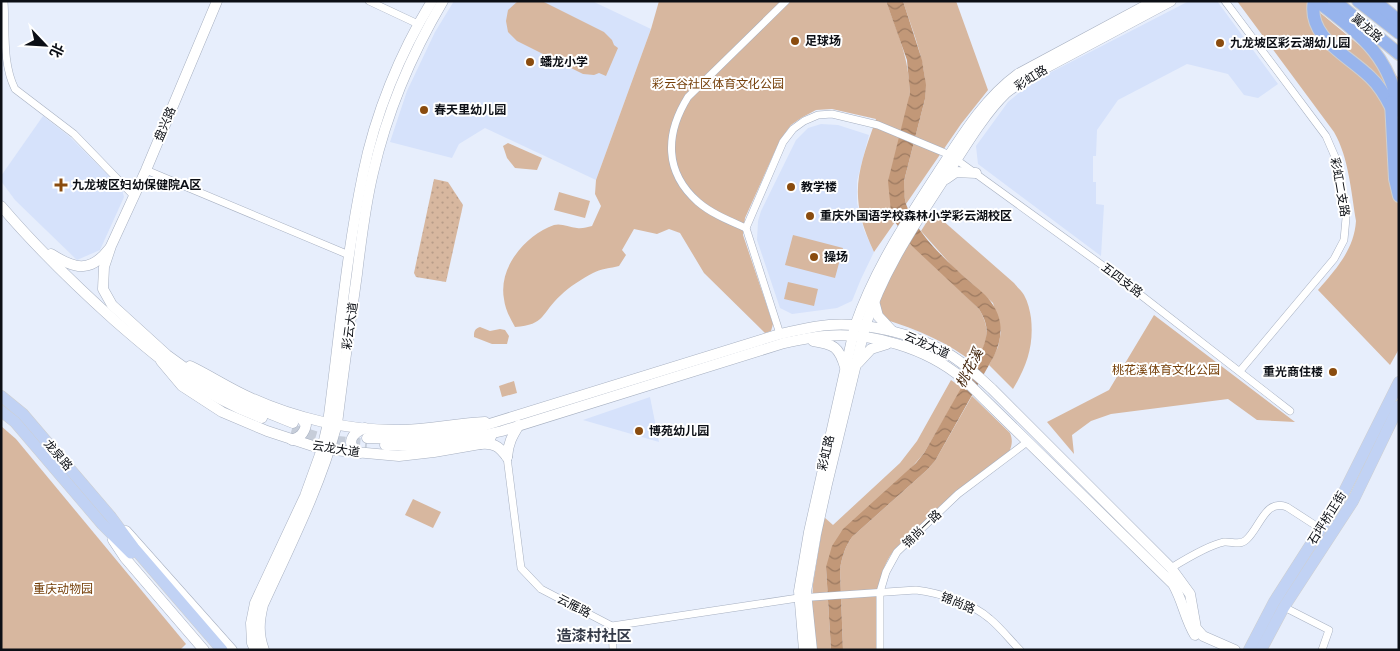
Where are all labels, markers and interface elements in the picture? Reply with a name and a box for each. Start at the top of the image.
street label: 翼龙路 [1349,10,1386,45]
north arrow [20,20,70,70]
place label: 足球场 [805,33,841,48]
marker: 足球场 [789,35,801,47]
place label: 九龙坡区彩云湖幼儿园 [1230,35,1350,50]
marker: 九龙坡区彩云湖幼儿园 [1214,37,1226,49]
text: 北 [46,40,68,61]
place label: 蟠龙小学 [540,54,588,69]
marker: 蟠龙小学 [524,56,536,68]
street label: 彩虹路 [1011,62,1050,93]
park label: 彩云谷社区体育文化公园 [652,76,784,91]
place label: 春天里幼儿园 [434,102,506,117]
street label: 盘兴路 [151,104,178,143]
marker: 春天里幼儿园 [418,104,430,116]
street label: 彩虹二支路 [1328,156,1353,218]
place label: 九龙坡区妇幼保健院A区 [72,177,201,192]
marker: 九龙坡区妇幼保健院A区 [54,178,68,192]
place label: 教学楼 [801,179,837,194]
marker: 教学楼 [785,181,797,193]
place label: 重庆外国语学校森林小学彩云湖校区 [820,208,1012,223]
marker: 重庆外国语学校森林小学彩云湖校区 [804,210,816,222]
place label: 操场 [824,249,848,264]
marker: 操场 [808,251,820,263]
street label: 五四支路 [1099,259,1146,300]
street label: 彩云大道 [339,301,360,351]
street label: 云龙大道 [902,328,952,361]
water label: 桃花溪 [951,343,987,391]
park label: 桃花溪体育文化公园 [1112,362,1220,377]
place label: 重光商住楼 [1263,364,1323,379]
marker: 重光商住楼 [1327,366,1339,378]
place label: 博苑幼儿园 [649,423,709,438]
marker: 博苑幼儿园 [633,425,645,437]
street label: 彩虹路 [814,434,837,472]
street label: 龙泉路 [41,436,76,473]
street label: 云龙大道 [311,437,361,460]
street label: 石坪桥正街 [1304,488,1349,547]
street label: 锦尚一路 [899,507,944,551]
park label: 重庆动物园 [33,581,93,596]
street label: 锦尚路 [939,589,978,616]
street label: 云雁路 [555,591,594,620]
district label: 造漆村社区 [556,626,632,645]

